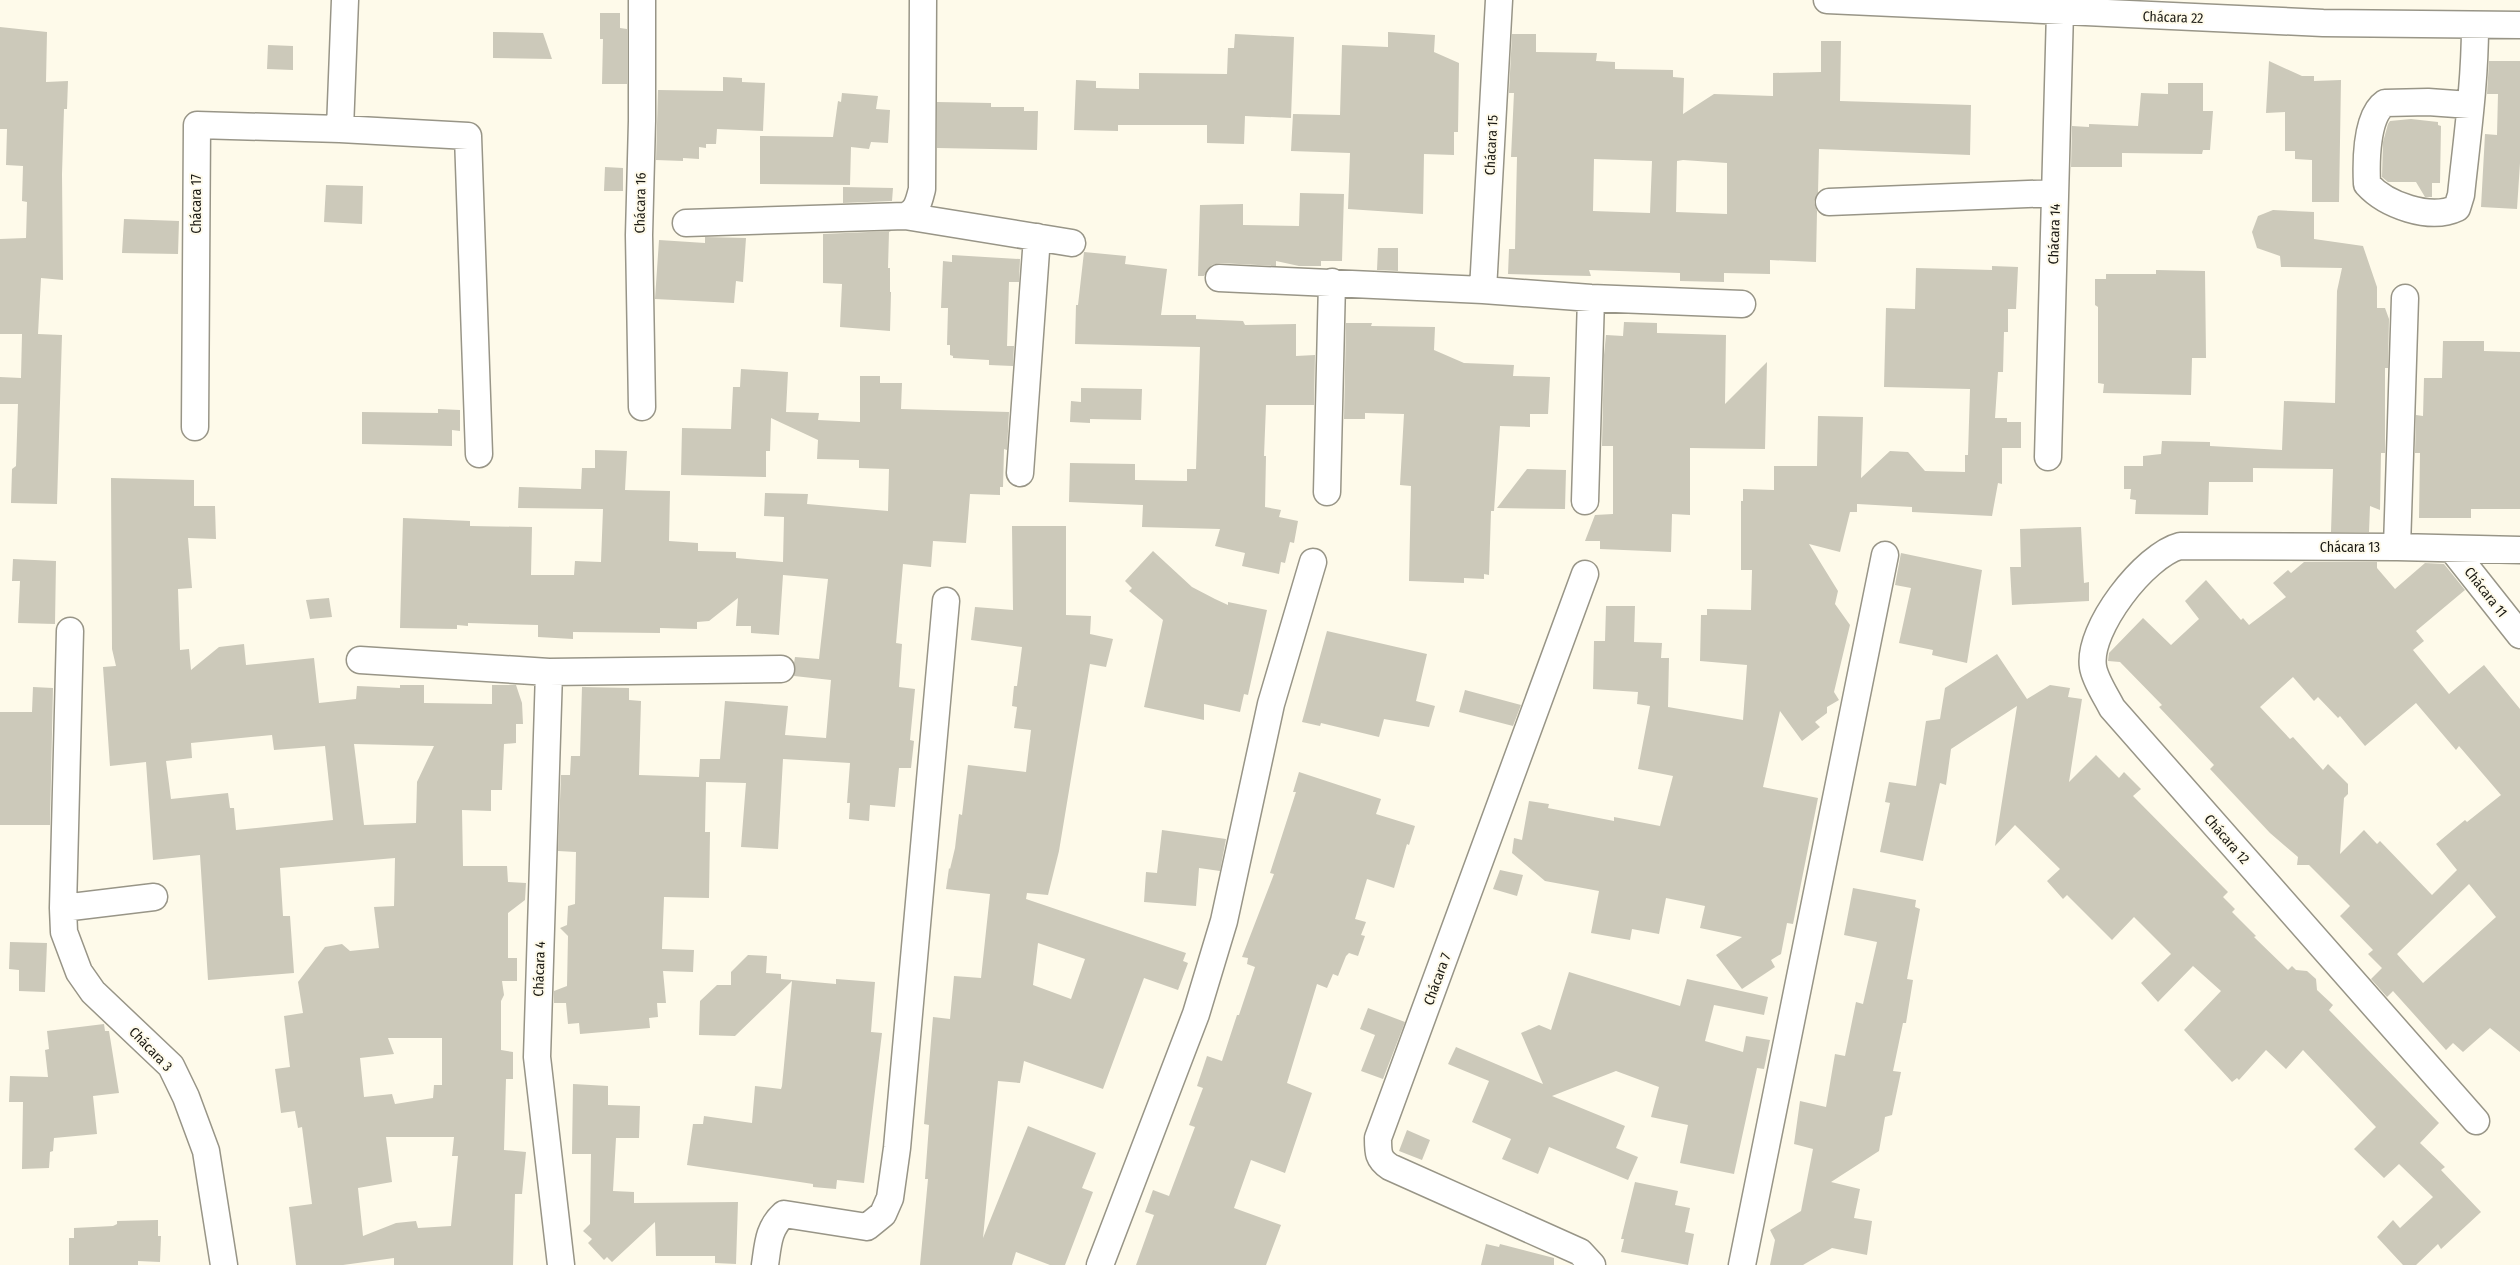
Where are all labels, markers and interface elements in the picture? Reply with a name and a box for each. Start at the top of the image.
street label: Chácara 22 [2142,8,2204,27]
street label: Chácara 15 [1481,114,1502,176]
street label: Chácara 16 [631,172,650,234]
street label: Chácara 17 [188,174,205,234]
street label: Chácara 14 [2045,203,2064,265]
street label: Chácara 13 [2320,539,2380,556]
street label: Chácara 11 [2461,564,2511,621]
street label: Chácara 12 [2200,811,2253,868]
street label: Chácara 4 [530,941,549,997]
street label: Chácara 7 [1420,950,1455,1008]
street label: Chácara 3 [125,1024,176,1075]

